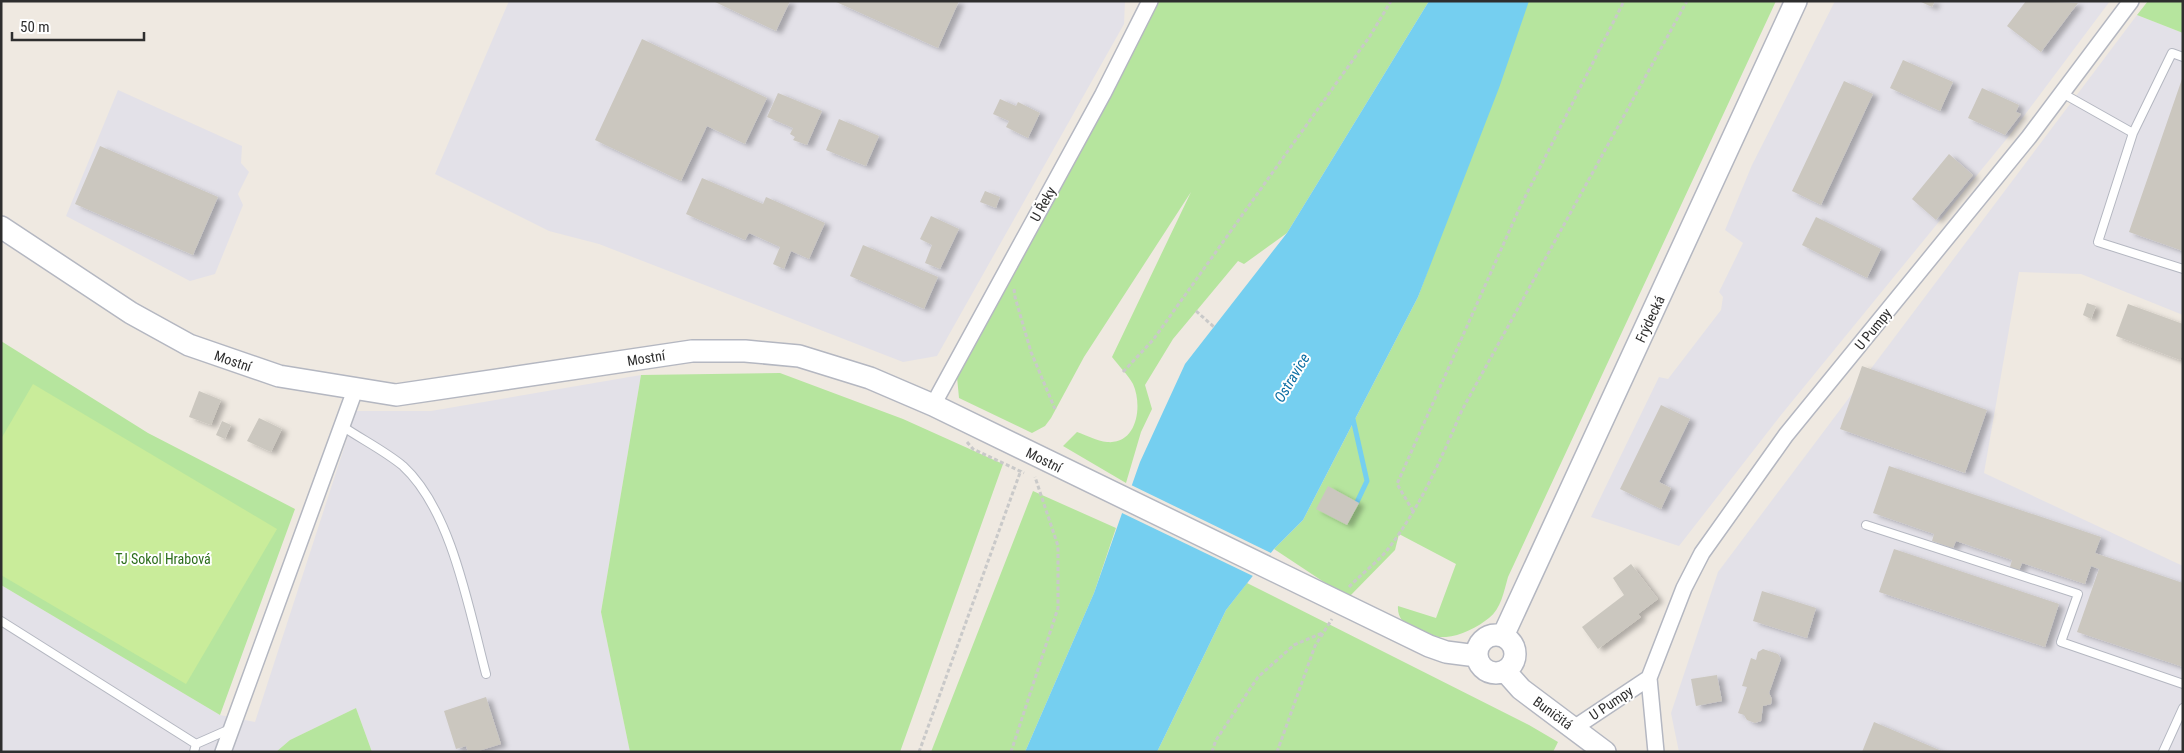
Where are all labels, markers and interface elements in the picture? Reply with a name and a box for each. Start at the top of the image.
scale bar [12,10,145,42]
text: 50 m [20,18,50,36]
street label: U Řeky [1026,183,1059,224]
street label: Frýdecká [1632,293,1668,345]
street label: U Pumpy [1851,305,1895,353]
street label: Mostní [212,347,254,375]
street label: Mostní [626,347,667,369]
water label: Ostravice [1270,350,1314,406]
street label: Mostní [1023,444,1065,476]
park label: TJ Sokol Hrabová [115,551,211,567]
street label: U Pumpy [1586,683,1636,723]
street label: Buničitá [1530,693,1576,733]

